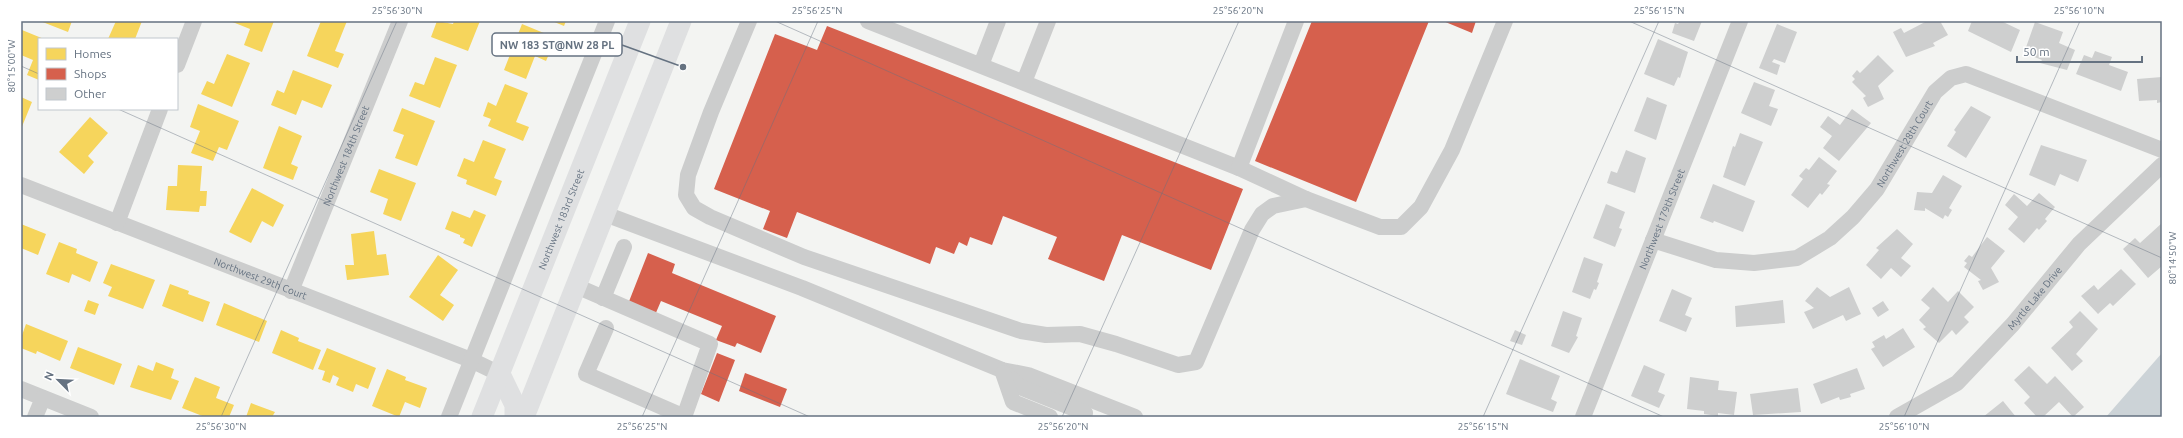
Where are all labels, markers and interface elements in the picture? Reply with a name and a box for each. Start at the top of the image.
text: 25°56'30"N [372,5,422,16]
text: 25°56'25"N [792,5,842,16]
text: 25°56'20"N [1213,5,1263,16]
text: 25°56'15"N [1634,5,1684,16]
text: 25°56'10"N [2054,5,2104,16]
callout: NW 183 ST@NW 28 PL [492,33,622,56]
legend [38,38,178,110]
scale bar [2017,38,2142,64]
text: NW 183 ST@NW 28 PL [500,39,614,51]
text: 80°15'00"W [6,40,17,92]
text: 50 m [2023,45,2050,58]
text: Homes [74,47,112,60]
text: Shops [74,67,106,80]
text: Other [74,87,107,100]
street label: Northwest 28th Court [1874,99,1935,189]
street label: Northwest 184th Street [321,104,371,208]
street label: Northwest 179th Street [1637,167,1687,271]
street label: Northwest 183rd Street [536,168,586,271]
text: 80°14'50"W [2167,232,2178,284]
street label: Northwest 29th Court [212,256,309,302]
street label: Myrtle Lake Drive [2006,265,2064,332]
north arrow [38,360,78,400]
text: N [42,370,56,382]
text: 25°56'30"N [196,421,246,432]
text: 25°56'25"N [617,421,667,432]
text: 25°56'20"N [1038,421,1088,432]
text: 25°56'15"N [1458,421,1508,432]
text: 25°56'10"N [1879,421,1929,432]

